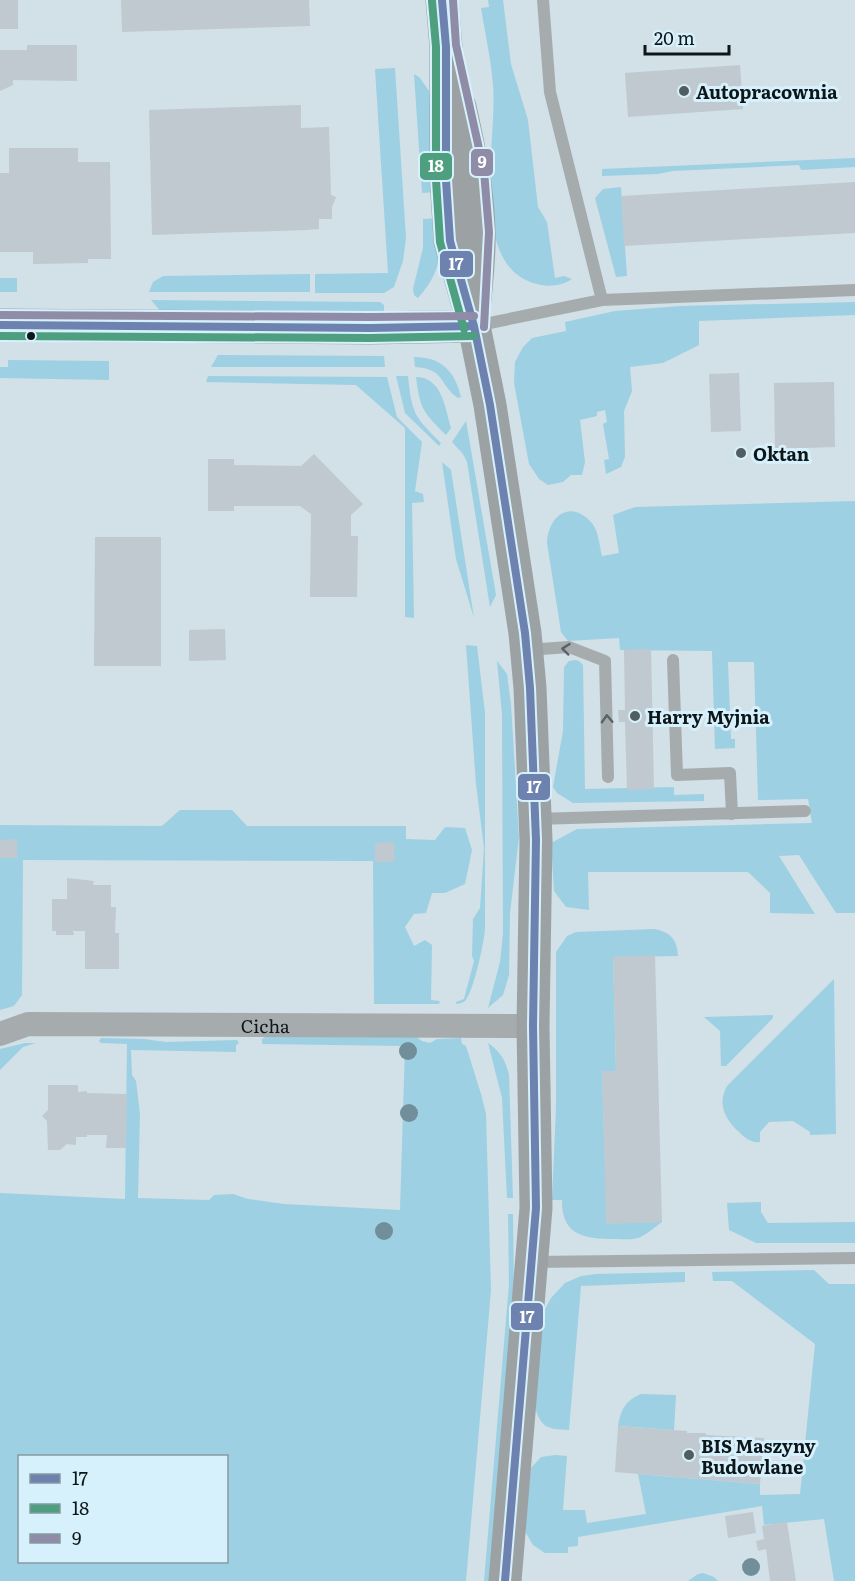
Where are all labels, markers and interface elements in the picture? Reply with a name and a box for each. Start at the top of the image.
scale bar [645,18,729,56]
text: 20 m [654,24,695,51]
place label: Autopracownia [696,78,838,105]
marker: Autopracownia [677,84,691,98]
line badge: 9 [470,148,494,177]
text: 9 [477,149,487,173]
line badge: 18 [419,152,453,181]
text: 18 [428,153,445,177]
line badge: 17 [439,250,474,278]
text: 17 [449,251,464,275]
unlabelled marker [25,330,37,342]
place label: Oktan [753,440,810,467]
marker: Oktan [734,446,748,460]
one-way arrow [562,643,571,656]
place label: Harry Myjnia [647,703,770,730]
marker: Harry Myjnia [628,709,642,723]
one-way arrow [600,715,613,724]
line badge: 17 [517,773,551,801]
text: 17 [527,774,542,798]
street label: Cicha [241,1011,290,1039]
line badge: 17 [510,1302,544,1331]
text: 17 [520,1304,535,1328]
place label: BIS Maszyny Budowlane [701,1432,815,1480]
marker: BIS Maszyny Budowlane [682,1448,696,1462]
legend [18,1455,228,1563]
text: 17 [72,1464,88,1491]
text: 18 [72,1494,89,1521]
text: 9 [72,1524,81,1551]

